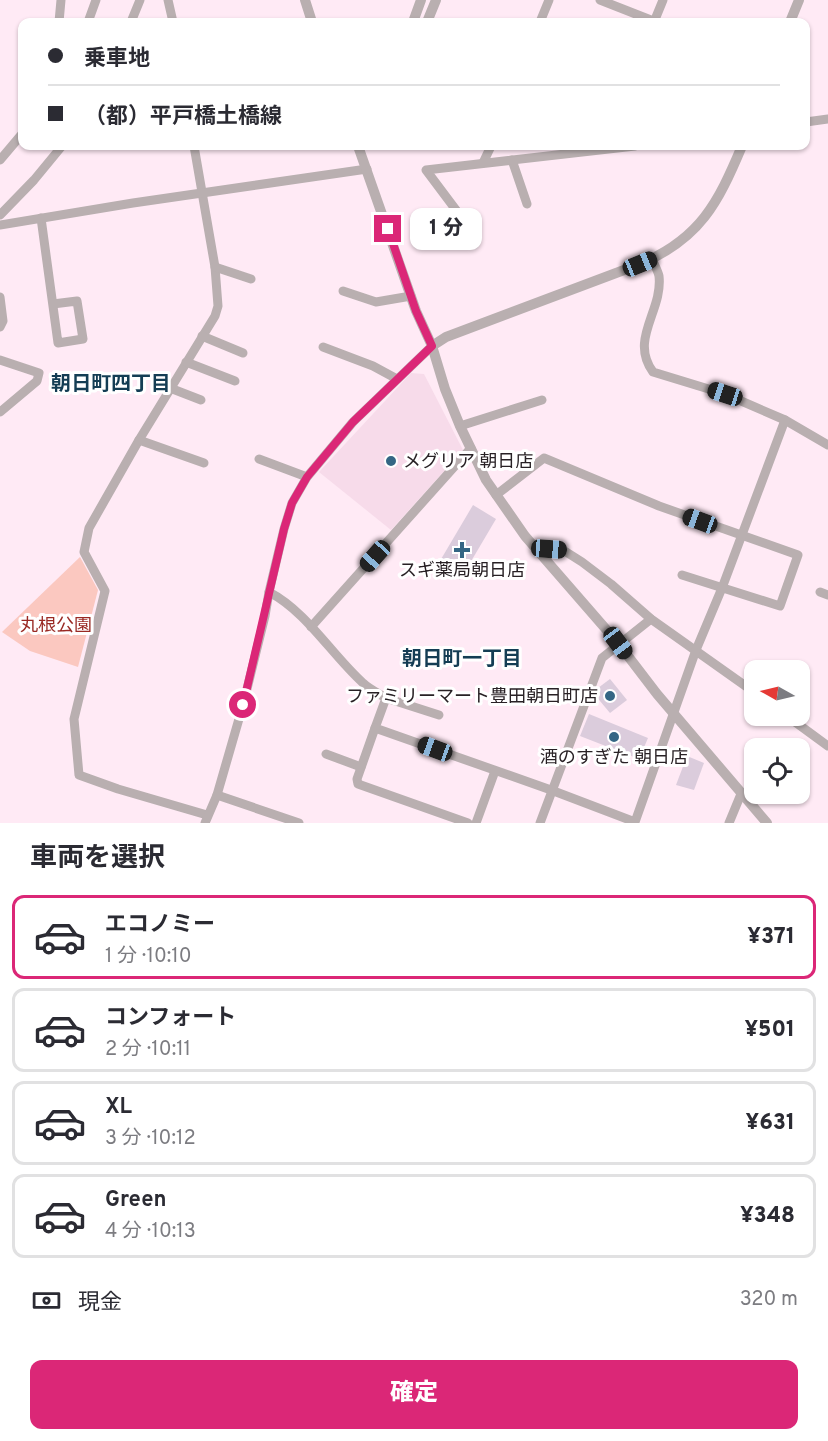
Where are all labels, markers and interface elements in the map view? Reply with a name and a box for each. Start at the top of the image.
text: 乗車地 [84,46,150,73]
text: （都）平戸橋土橋線 [84,104,282,131]
callout: 1 分 [409,208,481,250]
route end [374,215,401,242]
text: 1 分 [429,216,463,242]
car [620,249,660,279]
district label: 朝日町四丁目 [51,372,171,398]
car [705,380,745,408]
place label: メグリア 朝日店 [403,451,533,474]
marker: メグリア 朝日店 [384,454,398,468]
car [680,506,720,536]
car [356,537,394,575]
car [530,539,568,559]
marker: スギ薬局朝日店 [455,543,469,557]
place label: スギ薬局朝日店 [399,560,525,583]
park label: 丸根公園 [20,615,92,638]
car [600,623,636,663]
district label: 朝日町一丁目 [402,647,522,673]
north arrow [744,660,810,726]
map controls [744,660,810,804]
place label: ファミリーマート豊田朝日町店 [346,686,598,709]
marker: ファミリーマート豊田朝日町店 [603,689,617,703]
route start [229,691,256,718]
marker: 酒のすぎた 朝日店 [607,730,621,744]
car [415,734,455,764]
button: locate [744,738,810,804]
place label: 酒のすぎた 朝日店 [540,747,688,770]
text: 車両を選択 [30,842,165,876]
icon: car [33,910,87,964]
text: エコノミー [105,912,215,939]
text: ¥371 [747,924,795,951]
text: 1 分 · 10:10 [105,944,192,970]
icon: car [33,1003,87,1057]
text: コンフォート [105,1005,236,1032]
text: ¥501 [744,1017,795,1044]
text: 2 分 · 10:11 [105,1037,191,1063]
text: XL [105,1094,132,1121]
icon: car [33,1096,87,1150]
text: ¥631 [746,1110,795,1137]
text: 3 分 · 10:12 [105,1126,196,1152]
text: Green [105,1187,167,1214]
icon: car [33,1189,87,1243]
text: ¥348 [740,1203,795,1230]
text: 4 分 · 10:13 [105,1219,196,1245]
icon: cash [30,1284,63,1317]
text: 320 m [740,1287,798,1313]
text: 現金 [78,1290,122,1317]
button: 確定 [30,1360,798,1429]

